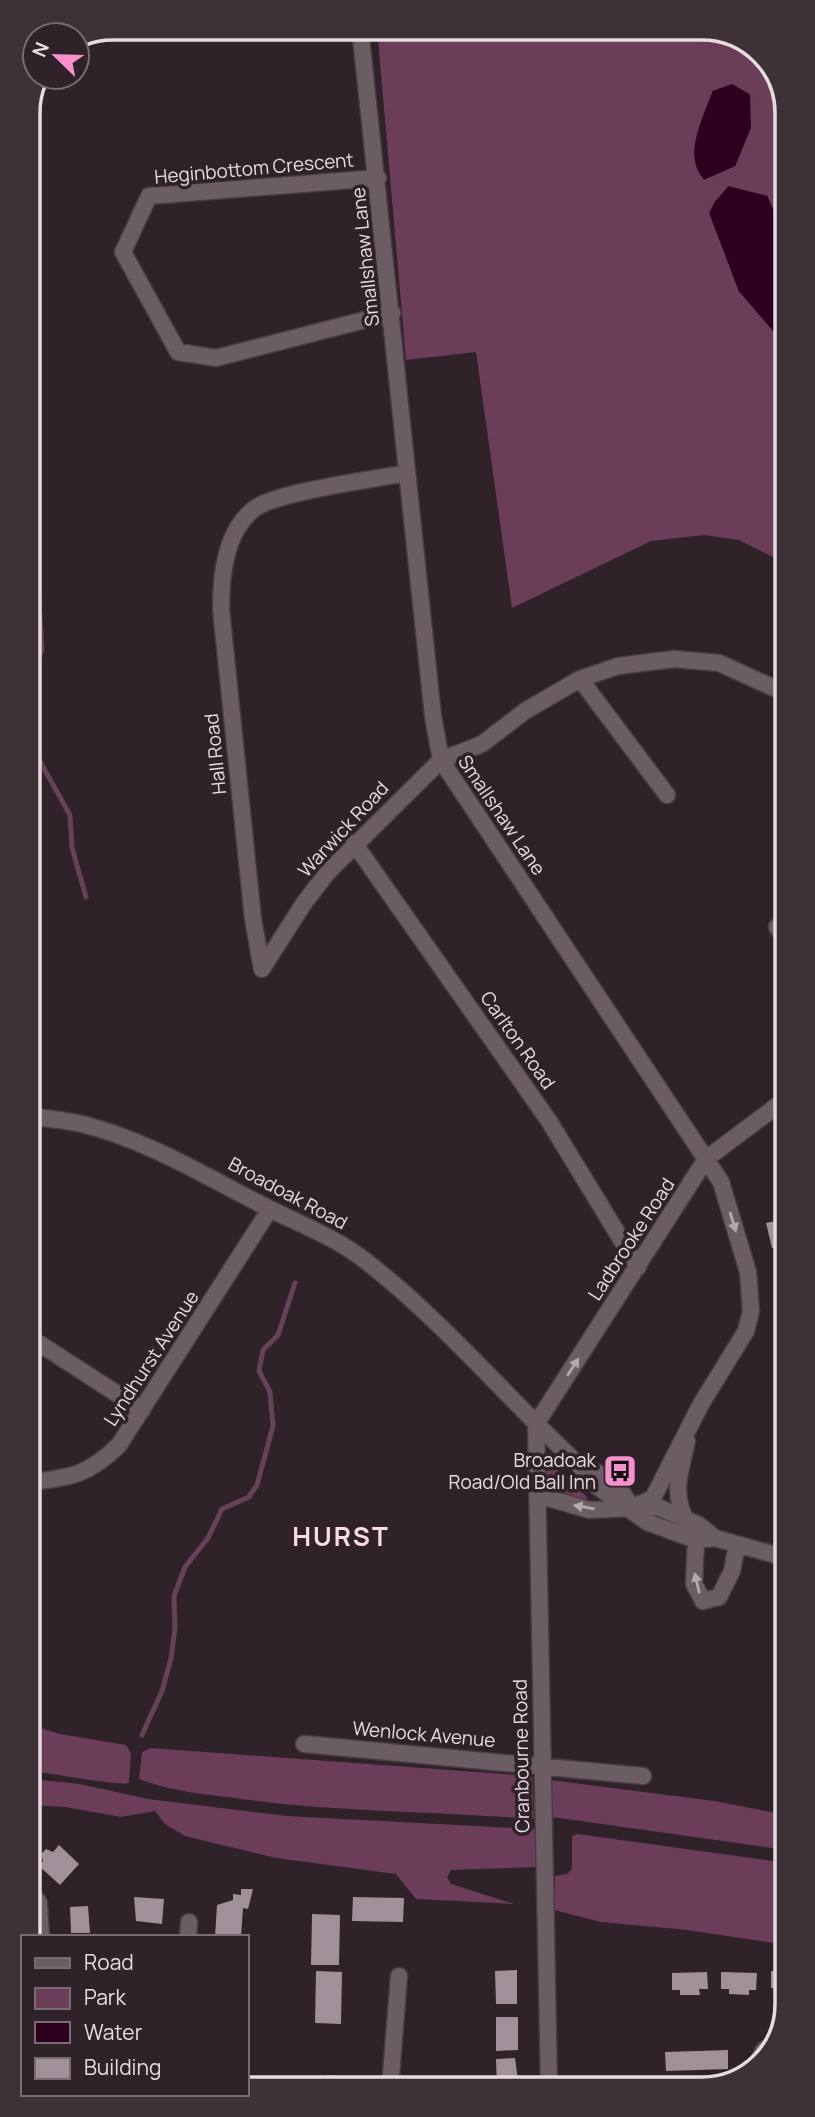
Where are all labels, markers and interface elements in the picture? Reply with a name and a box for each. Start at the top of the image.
north arrow [21,21,91,91]
text: N [26,38,55,61]
street label: Heginbottom Crescent [153,146,355,190]
street label: Smallshaw Lane [345,186,385,328]
street label: Hall Road [198,712,232,796]
street label: Smallshaw Lane [452,750,552,880]
street label: Warwick Road [292,775,394,883]
street label: Carlton Road [475,986,561,1094]
street label: Broadoak Road [224,1151,352,1235]
street label: Ladbrooke Road [582,1173,680,1305]
one-way arrow [728,1211,738,1232]
street label: Lyndhurst Avenue [97,1285,205,1431]
one-way arrow [566,1358,580,1376]
place label: Broadoak Road/Old Ball Inn [448,1447,597,1495]
bus stop icon: Broadoak Road/Old Ball Inn [601,1452,639,1490]
one-way arrow [573,1501,595,1512]
district label: HURST [292,1518,390,1554]
one-way arrow [691,1572,702,1594]
street label: Cranbourne Road [507,1679,535,1833]
street label: Wenlock Avenue [352,1715,496,1753]
legend [21,1935,248,2096]
text: Road [84,1948,134,1976]
text: Park [84,1983,126,2011]
text: Water [84,2018,143,2046]
text: Building [84,2053,161,2081]

